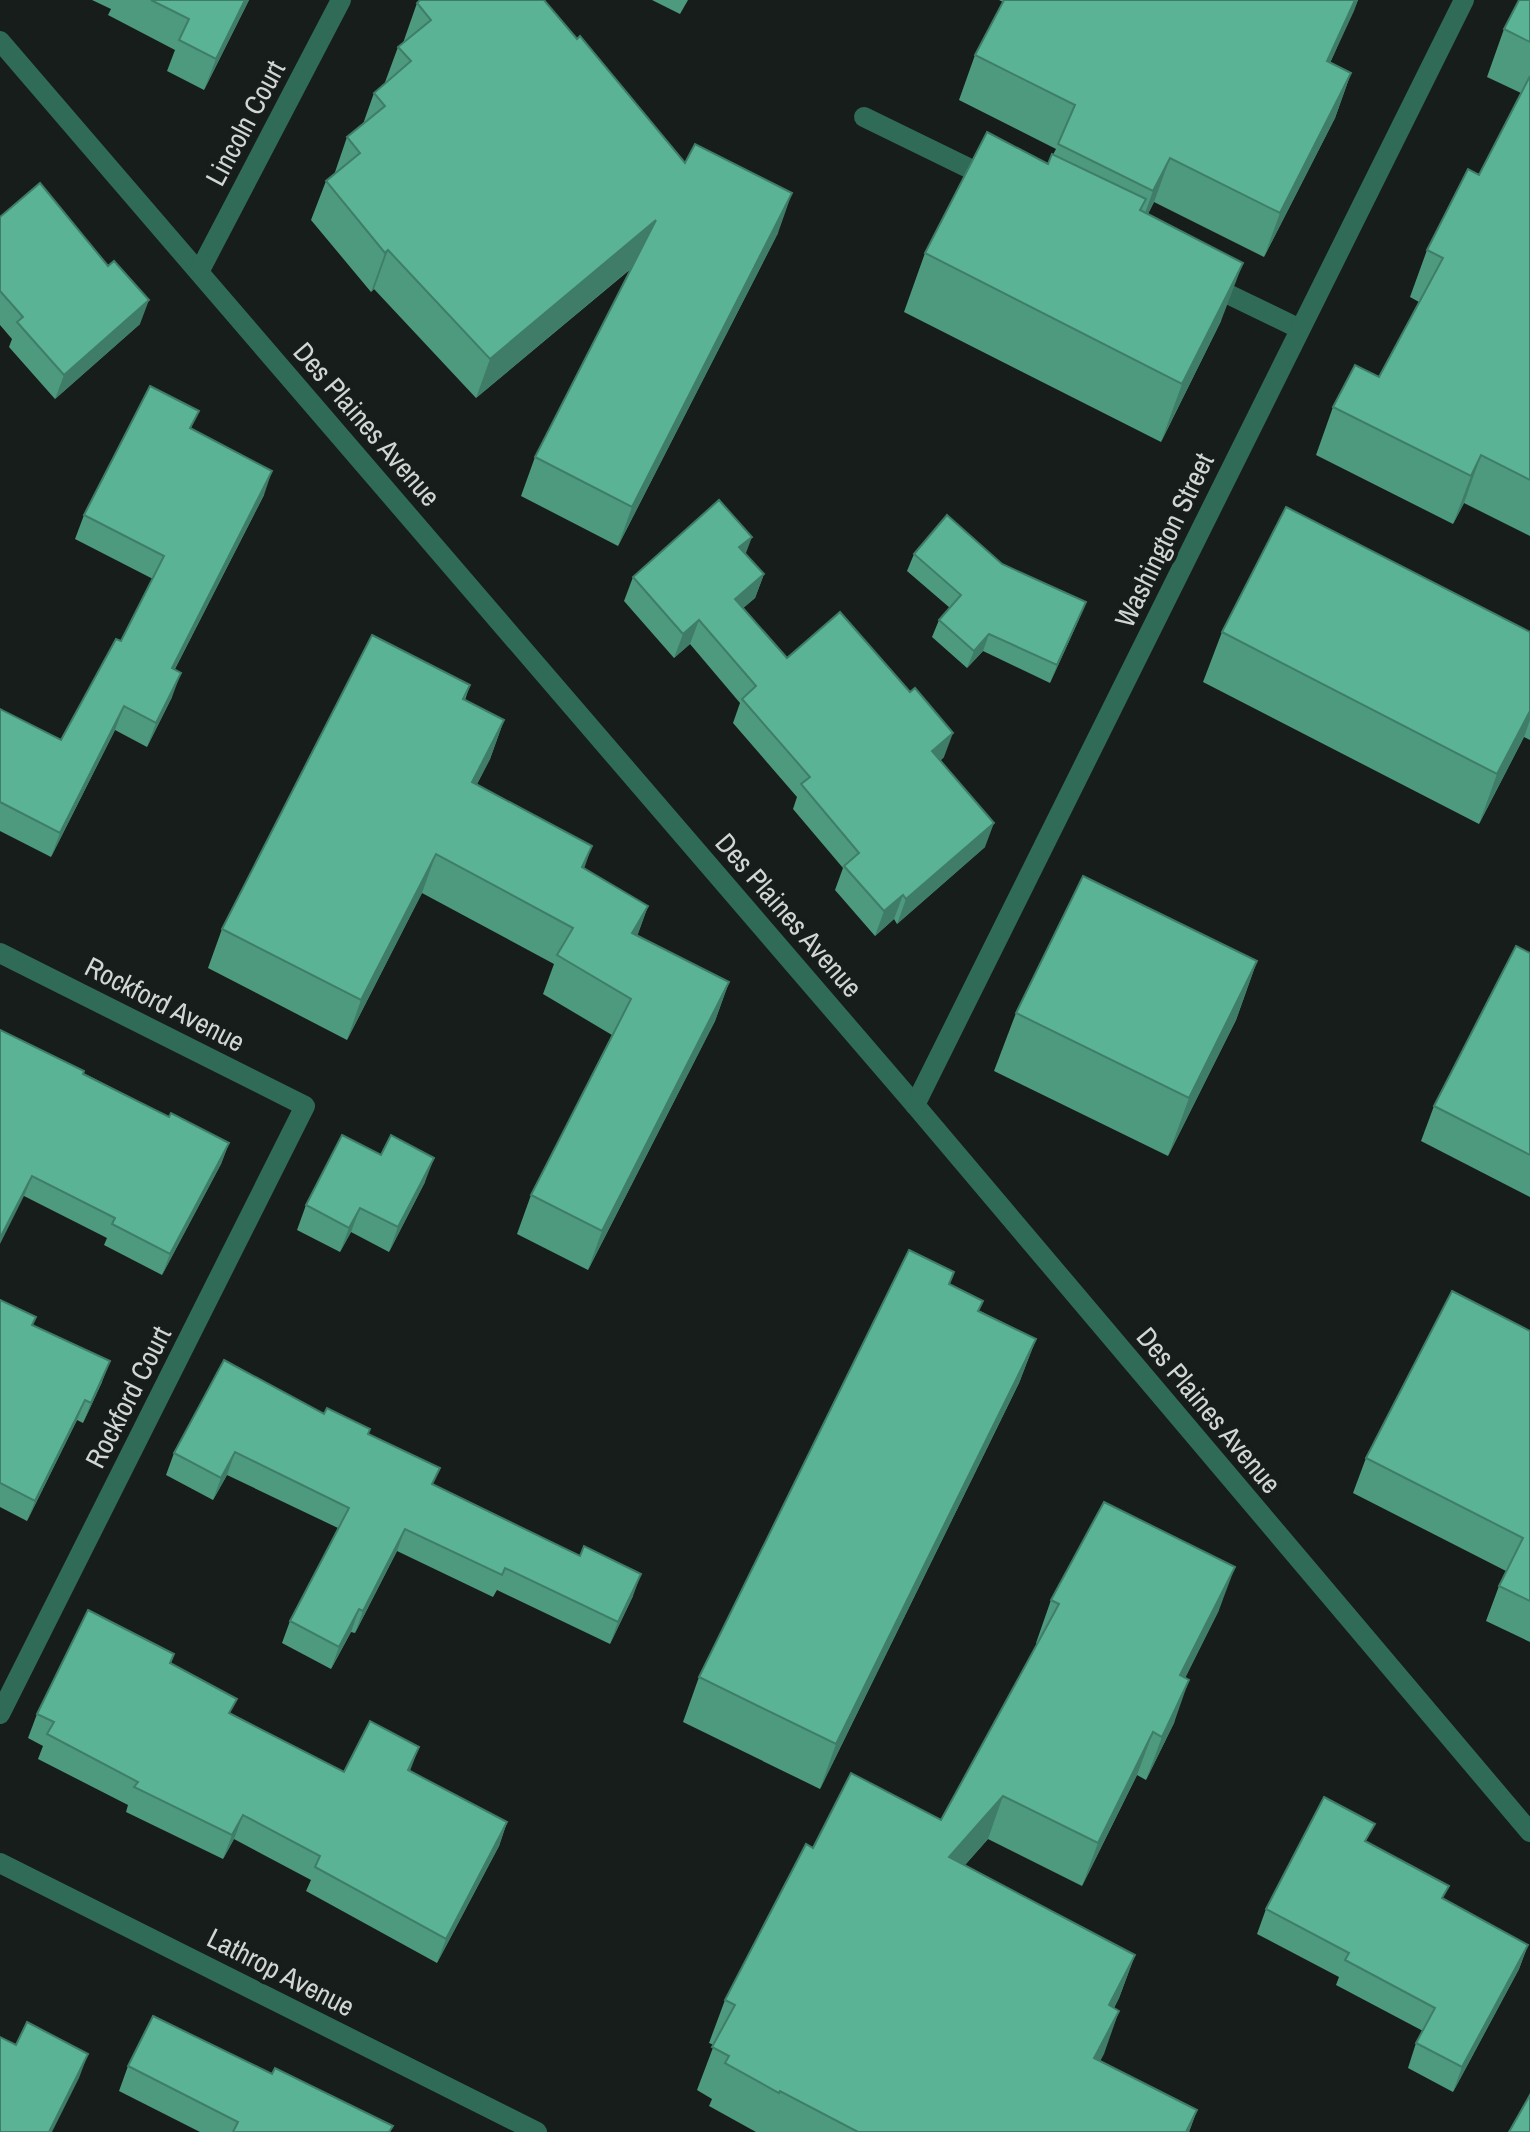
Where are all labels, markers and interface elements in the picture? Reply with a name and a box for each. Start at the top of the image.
street label: Lincoln Court [196,54,294,192]
street label: Des Plaines Avenue [285,334,449,514]
street label: Washington Street [1105,447,1223,633]
street label: Des Plaines Avenue [707,825,871,1005]
street label: Rockford Avenue [79,947,251,1061]
street label: Des Plaines Avenue [1128,1319,1290,1501]
street label: Rockford Court [76,1320,180,1474]
street label: Lathrop Avenue [201,1919,361,2025]

